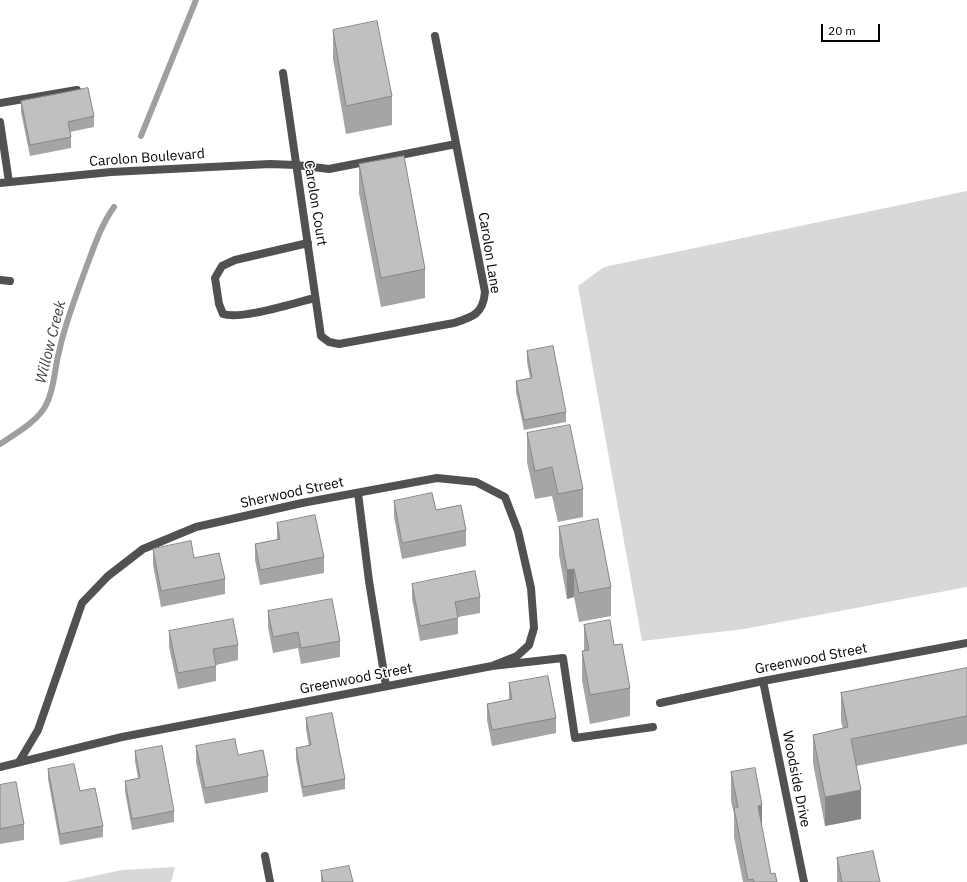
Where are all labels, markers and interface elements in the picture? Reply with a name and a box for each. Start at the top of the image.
scale bar [823,16,882,42]
text: 20 m [828,23,856,38]
street label: Carolon Boulevard [89,146,205,170]
street label: Carolon Court [300,159,330,247]
street label: Carolon Lane [474,211,504,295]
water label: Willow Creek [32,299,70,385]
street label: Sherwood Street [239,474,345,512]
street label: Greenwood Street [753,640,869,678]
street label: Greenwood Street [298,660,414,698]
street label: Woodside Drive [778,729,814,829]

